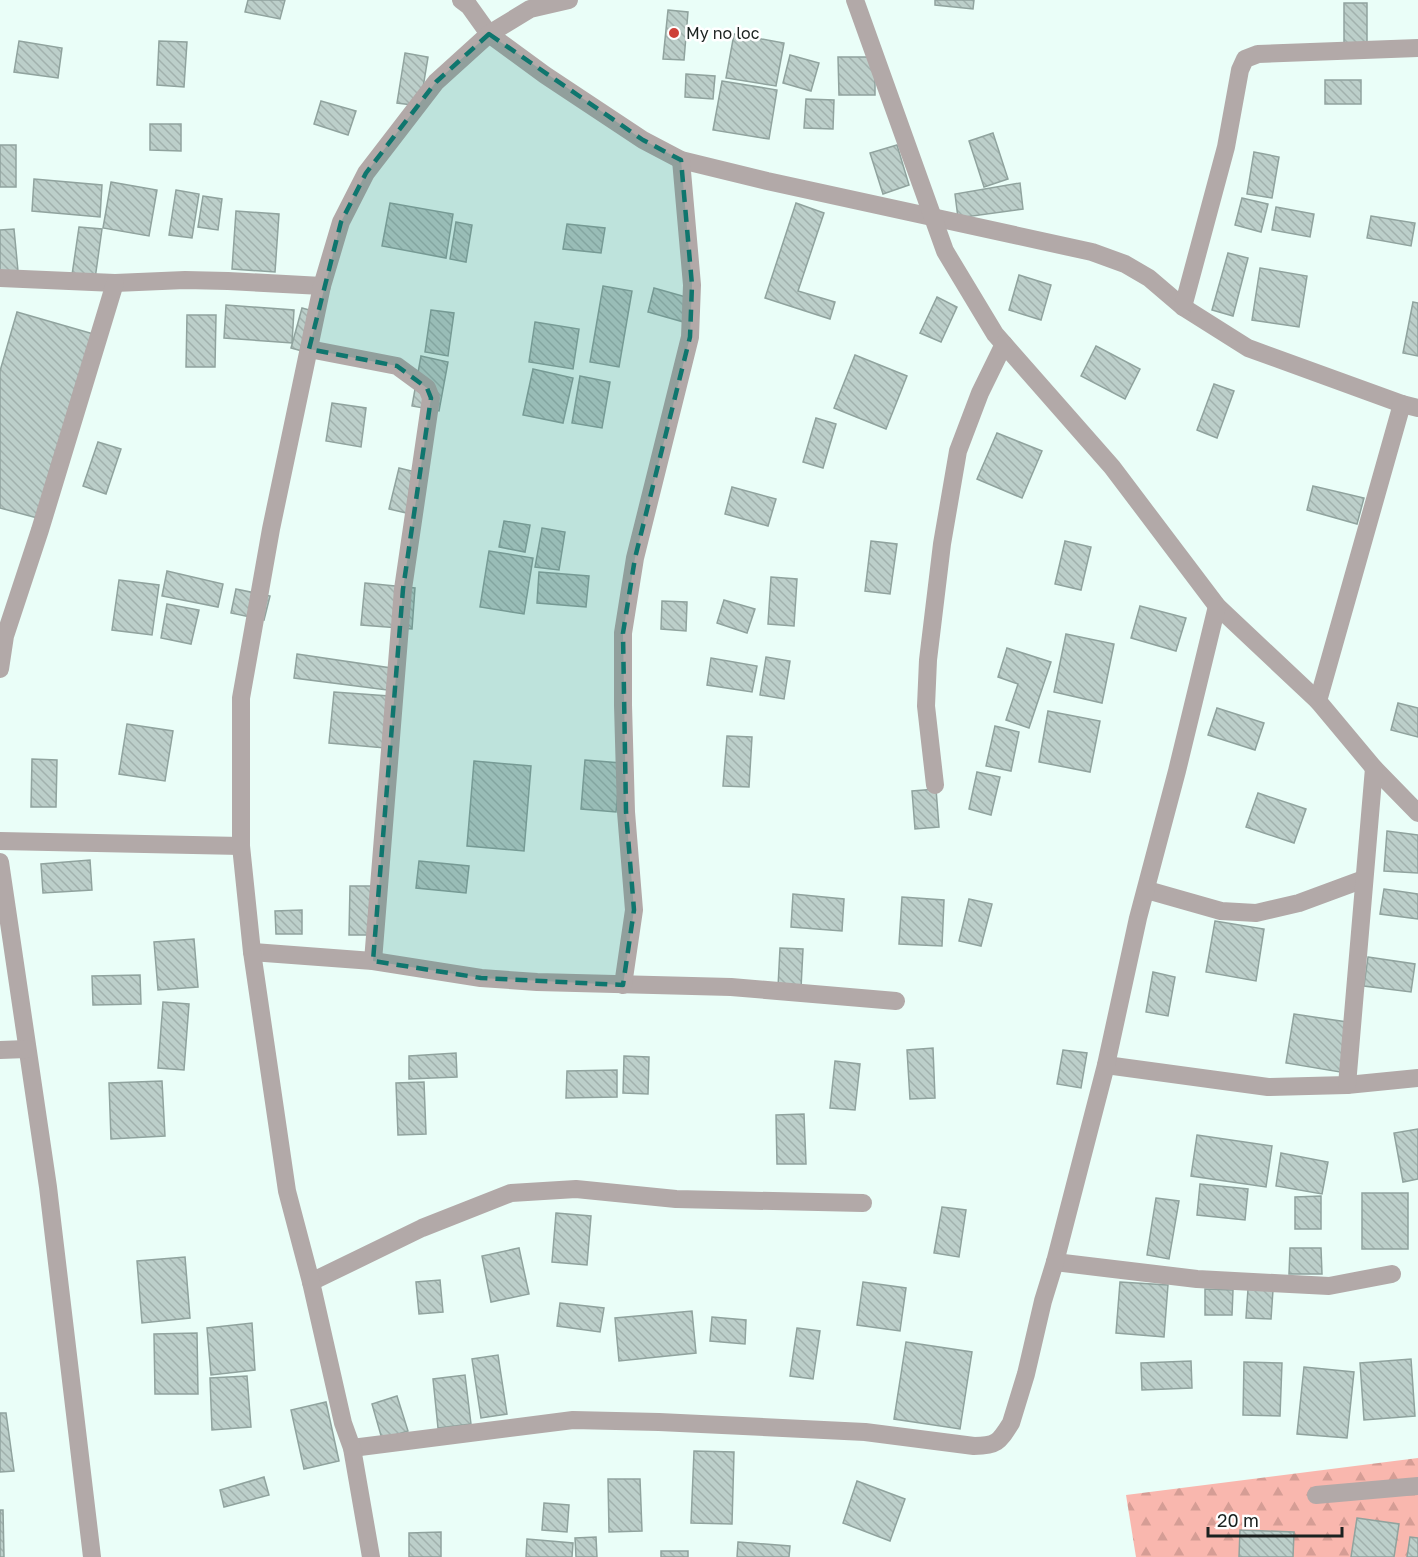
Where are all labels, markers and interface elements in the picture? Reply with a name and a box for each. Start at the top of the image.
place label: My no loc [686,23,760,43]
marker: My no loc [667,26,681,40]
scale bar [1208,1500,1342,1538]
text: 20 m [1217,1509,1259,1531]

